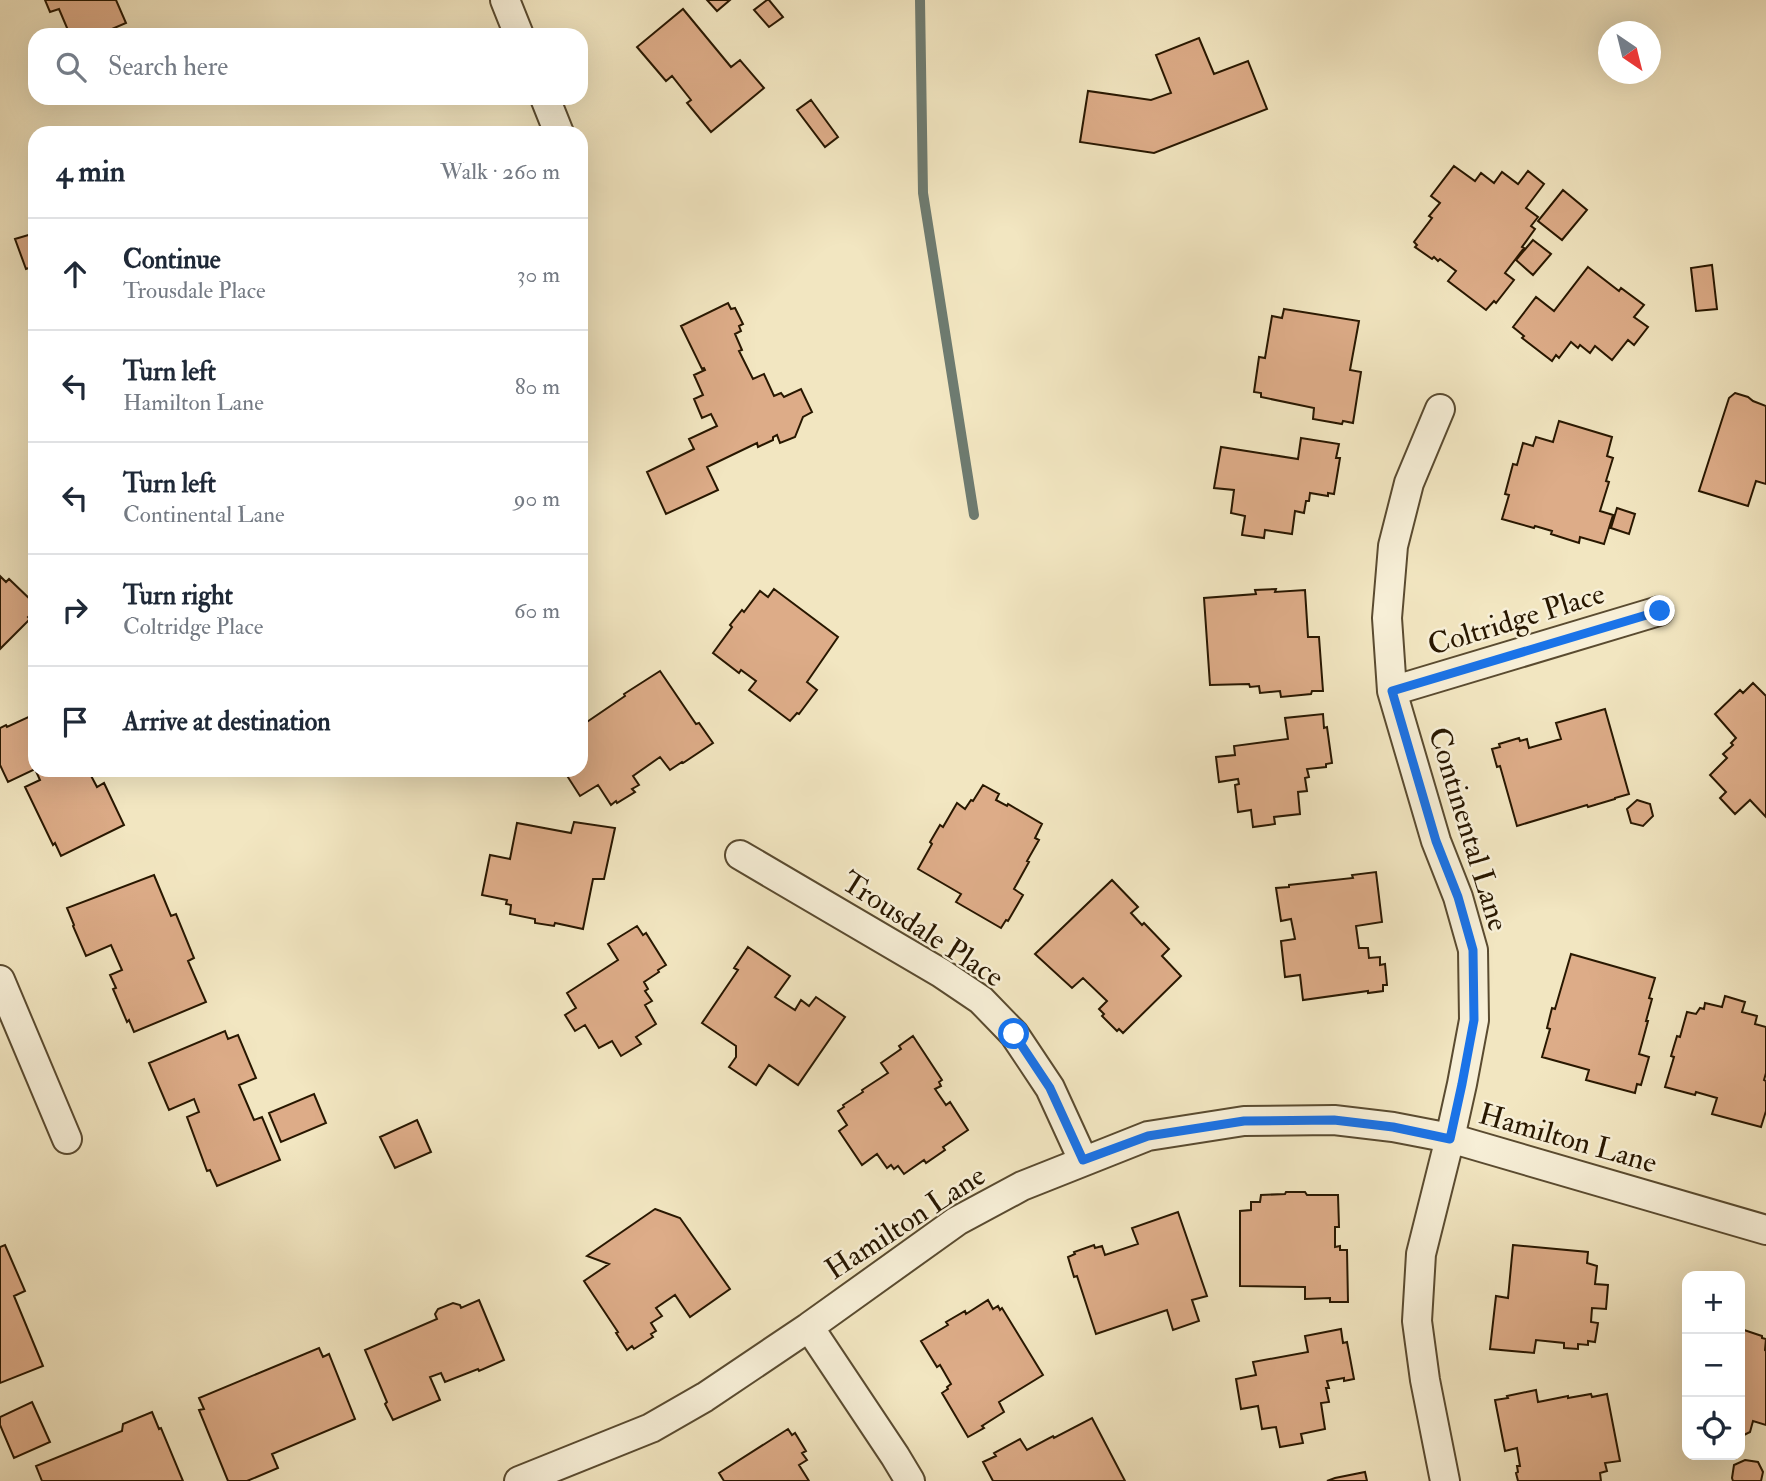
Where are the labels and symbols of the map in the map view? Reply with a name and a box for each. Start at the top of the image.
north arrow [1598,21,1661,84]
street label: Coltridge Place [1423,575,1609,664]
route end [1644,595,1675,626]
street label: Continental Lane [1420,723,1517,935]
street label: Trousdale Place [835,863,1011,996]
route start [998,1018,1029,1049]
street label: Hamilton Lane [1475,1095,1661,1182]
street label: Hamilton Lane [818,1157,992,1288]

